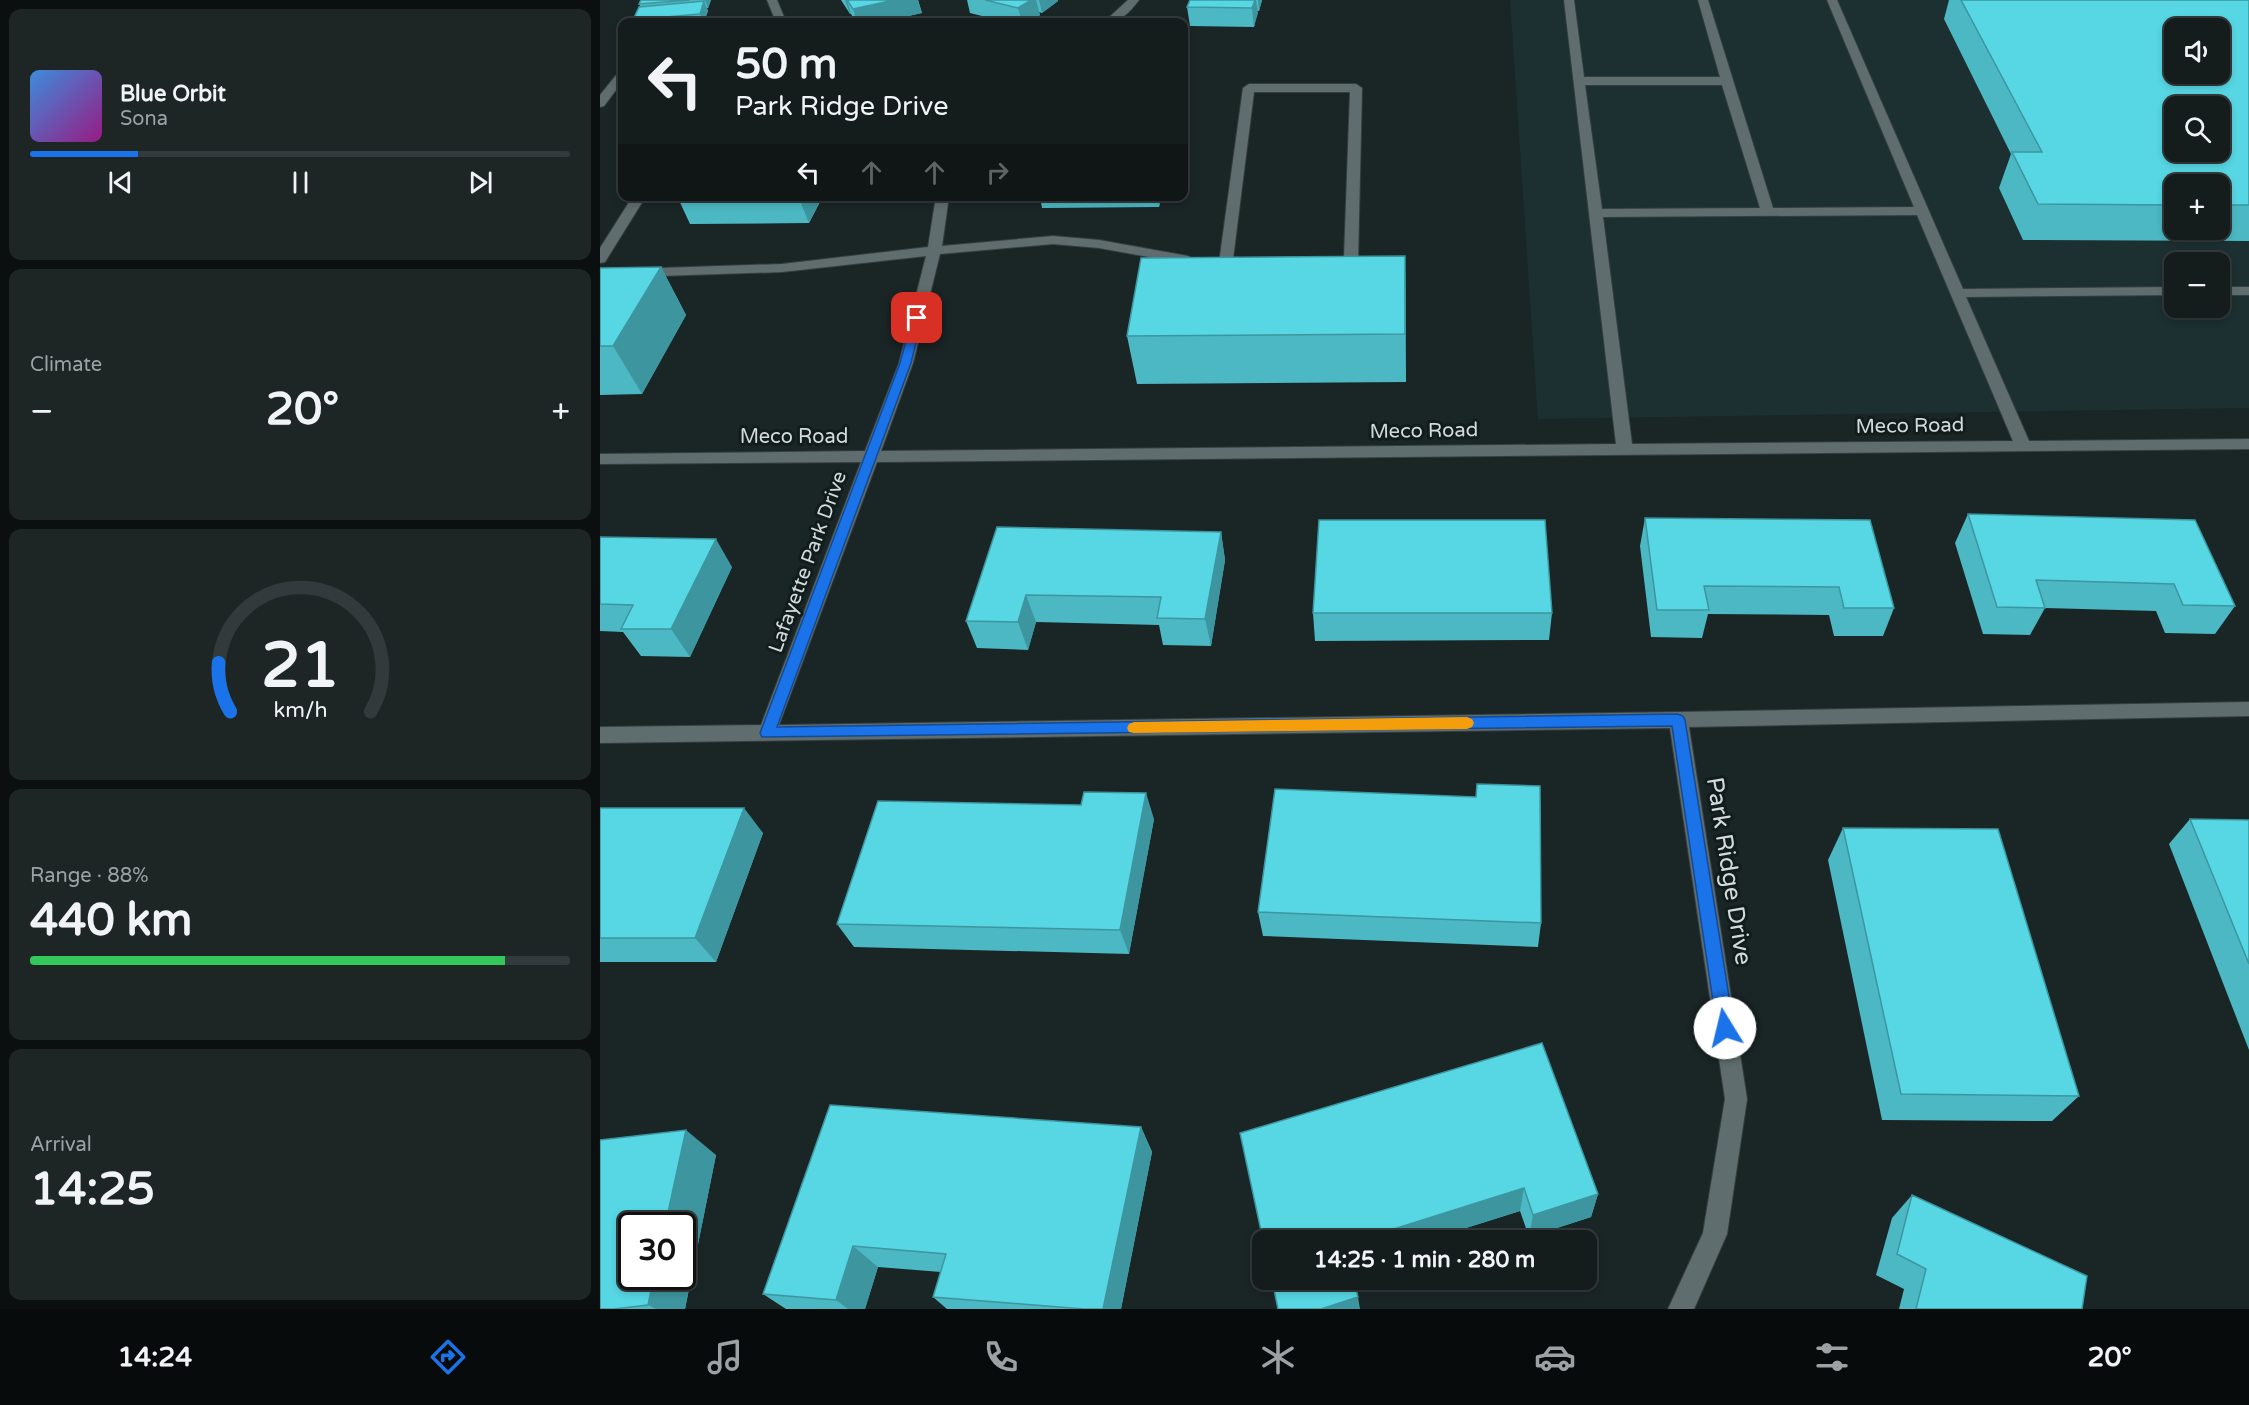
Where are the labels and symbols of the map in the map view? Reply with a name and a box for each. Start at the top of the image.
pin [891,292,942,343]
street label: Meco Road [1856,413,1964,439]
street label: Meco Road [1370,418,1478,444]
street label: Meco Road [740,425,848,449]
street label: Lafayette Park Drive [764,468,852,656]
street label: Park Ridge Drive [1700,775,1758,967]
position arrow [1693,996,1757,1060]
speed limit sign: 30 [618,1212,696,1290]

